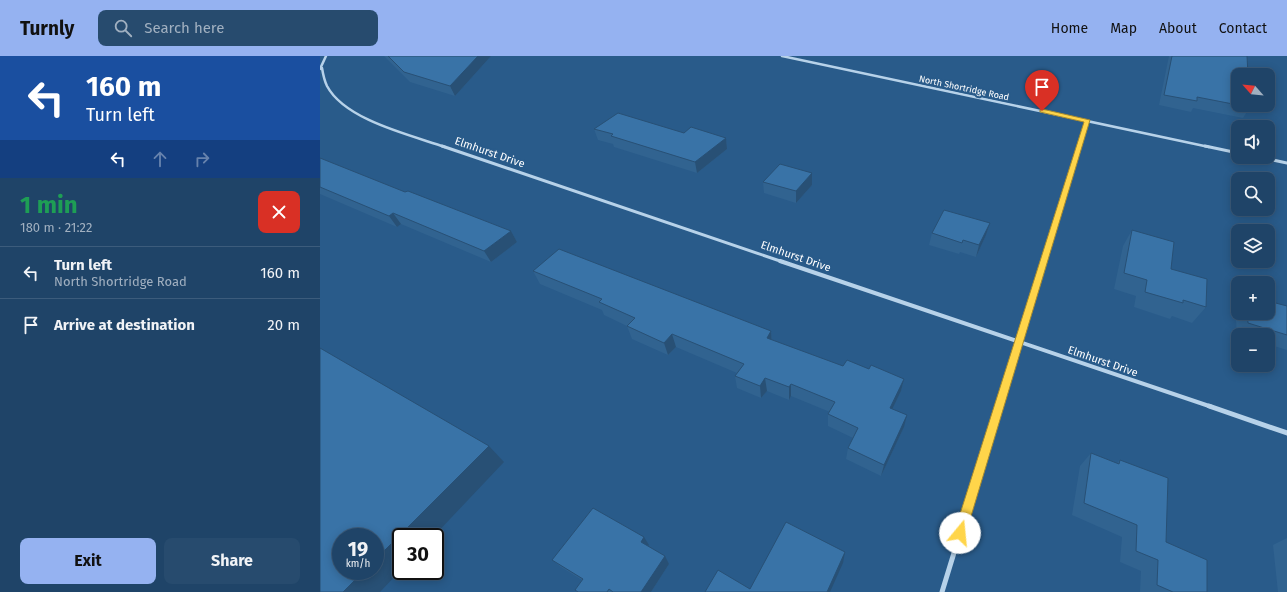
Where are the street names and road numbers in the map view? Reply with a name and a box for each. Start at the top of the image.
street label: North Shortridge Road [918,74,1010,102]
street label: Elmhurst Drive [453,134,527,171]
street label: Elmhurst Drive [759,238,833,275]
street label: Elmhurst Drive [1066,343,1140,380]

